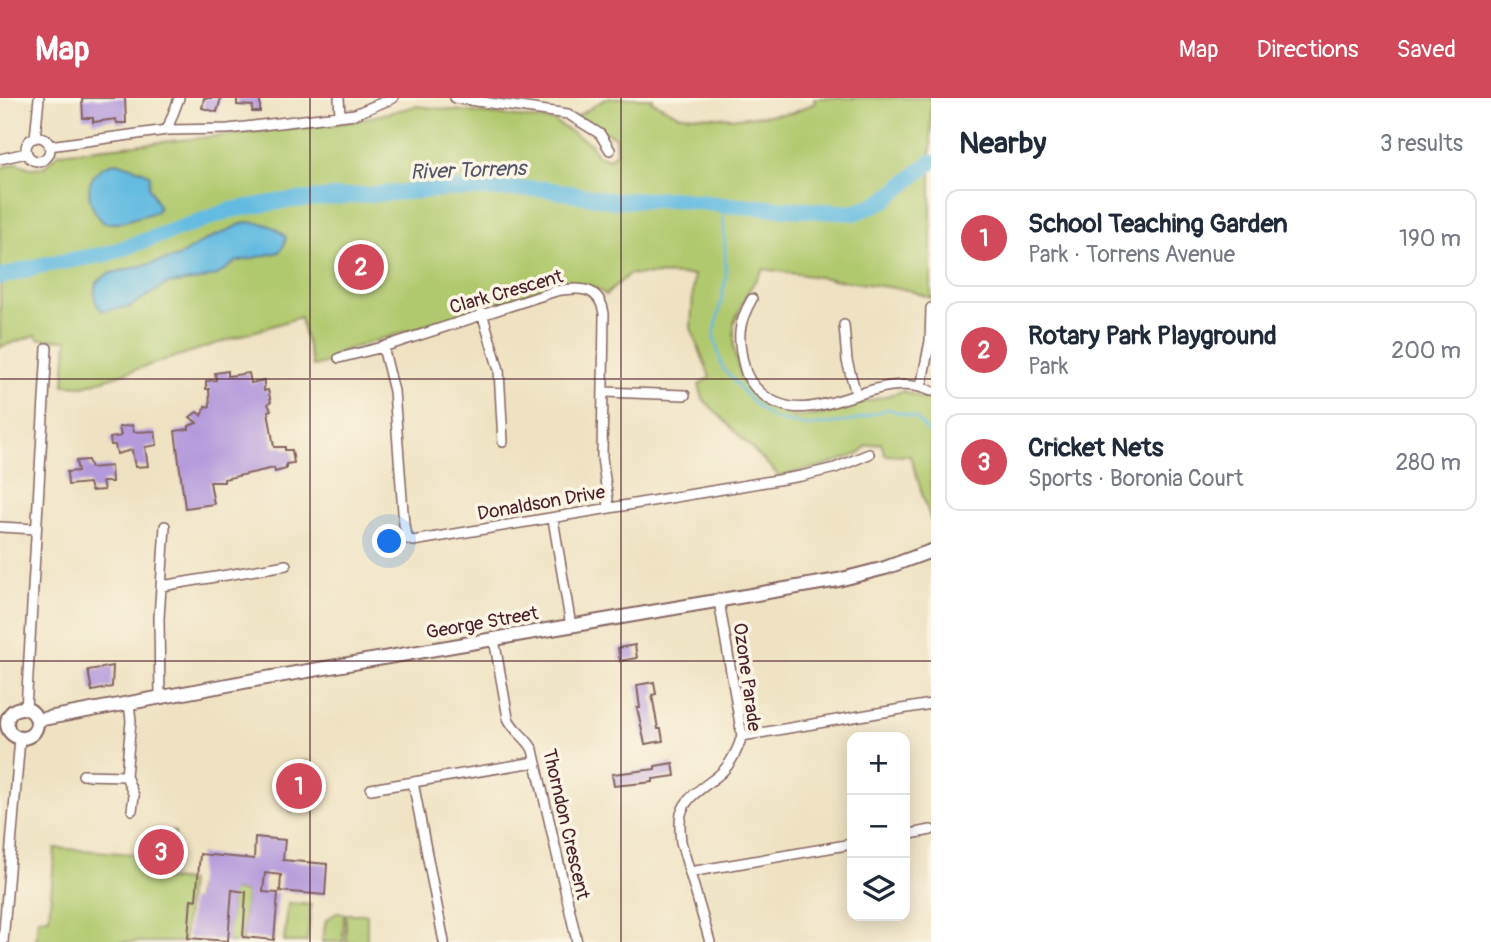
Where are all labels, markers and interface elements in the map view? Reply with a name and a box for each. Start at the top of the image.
text: Map [35,29,90,70]
text: Map [1179,35,1219,64]
text: Directions [1257,35,1358,64]
text: Saved [1396,35,1456,64]
text: Nearby [959,125,1046,162]
text: 3 results [1380,129,1463,158]
water label: River Torrens [410,155,529,186]
text: School Teaching Garden [1028,208,1288,240]
text: 1 [980,224,989,253]
text: 190 m [1399,224,1461,253]
text: Park · Torrens Avenue [1028,240,1235,269]
pin: 2 [338,241,384,293]
street label: Clark Crescent [447,264,566,320]
text: Rotary Park Playground [1028,320,1277,352]
text: 2 [978,336,990,365]
text: 200 m [1391,336,1461,365]
text: Park [1028,352,1068,381]
text: Cricket Nets [1028,432,1163,464]
text: 3 [978,448,990,477]
text: 280 m [1395,448,1461,477]
text: Sports · Boronia Court [1028,464,1243,493]
street label: Donaldson Drive [475,480,608,526]
your location [372,524,406,558]
street label: George Street [424,601,540,645]
street label: Ozone Parade [728,621,767,734]
map controls [847,732,910,921]
button: + [847,732,910,795]
street label: Thorndon Crescent [537,747,595,902]
pin: 1 [276,760,322,812]
button: − [847,795,910,858]
pin: 3 [138,826,184,878]
button: layers [847,858,910,921]

